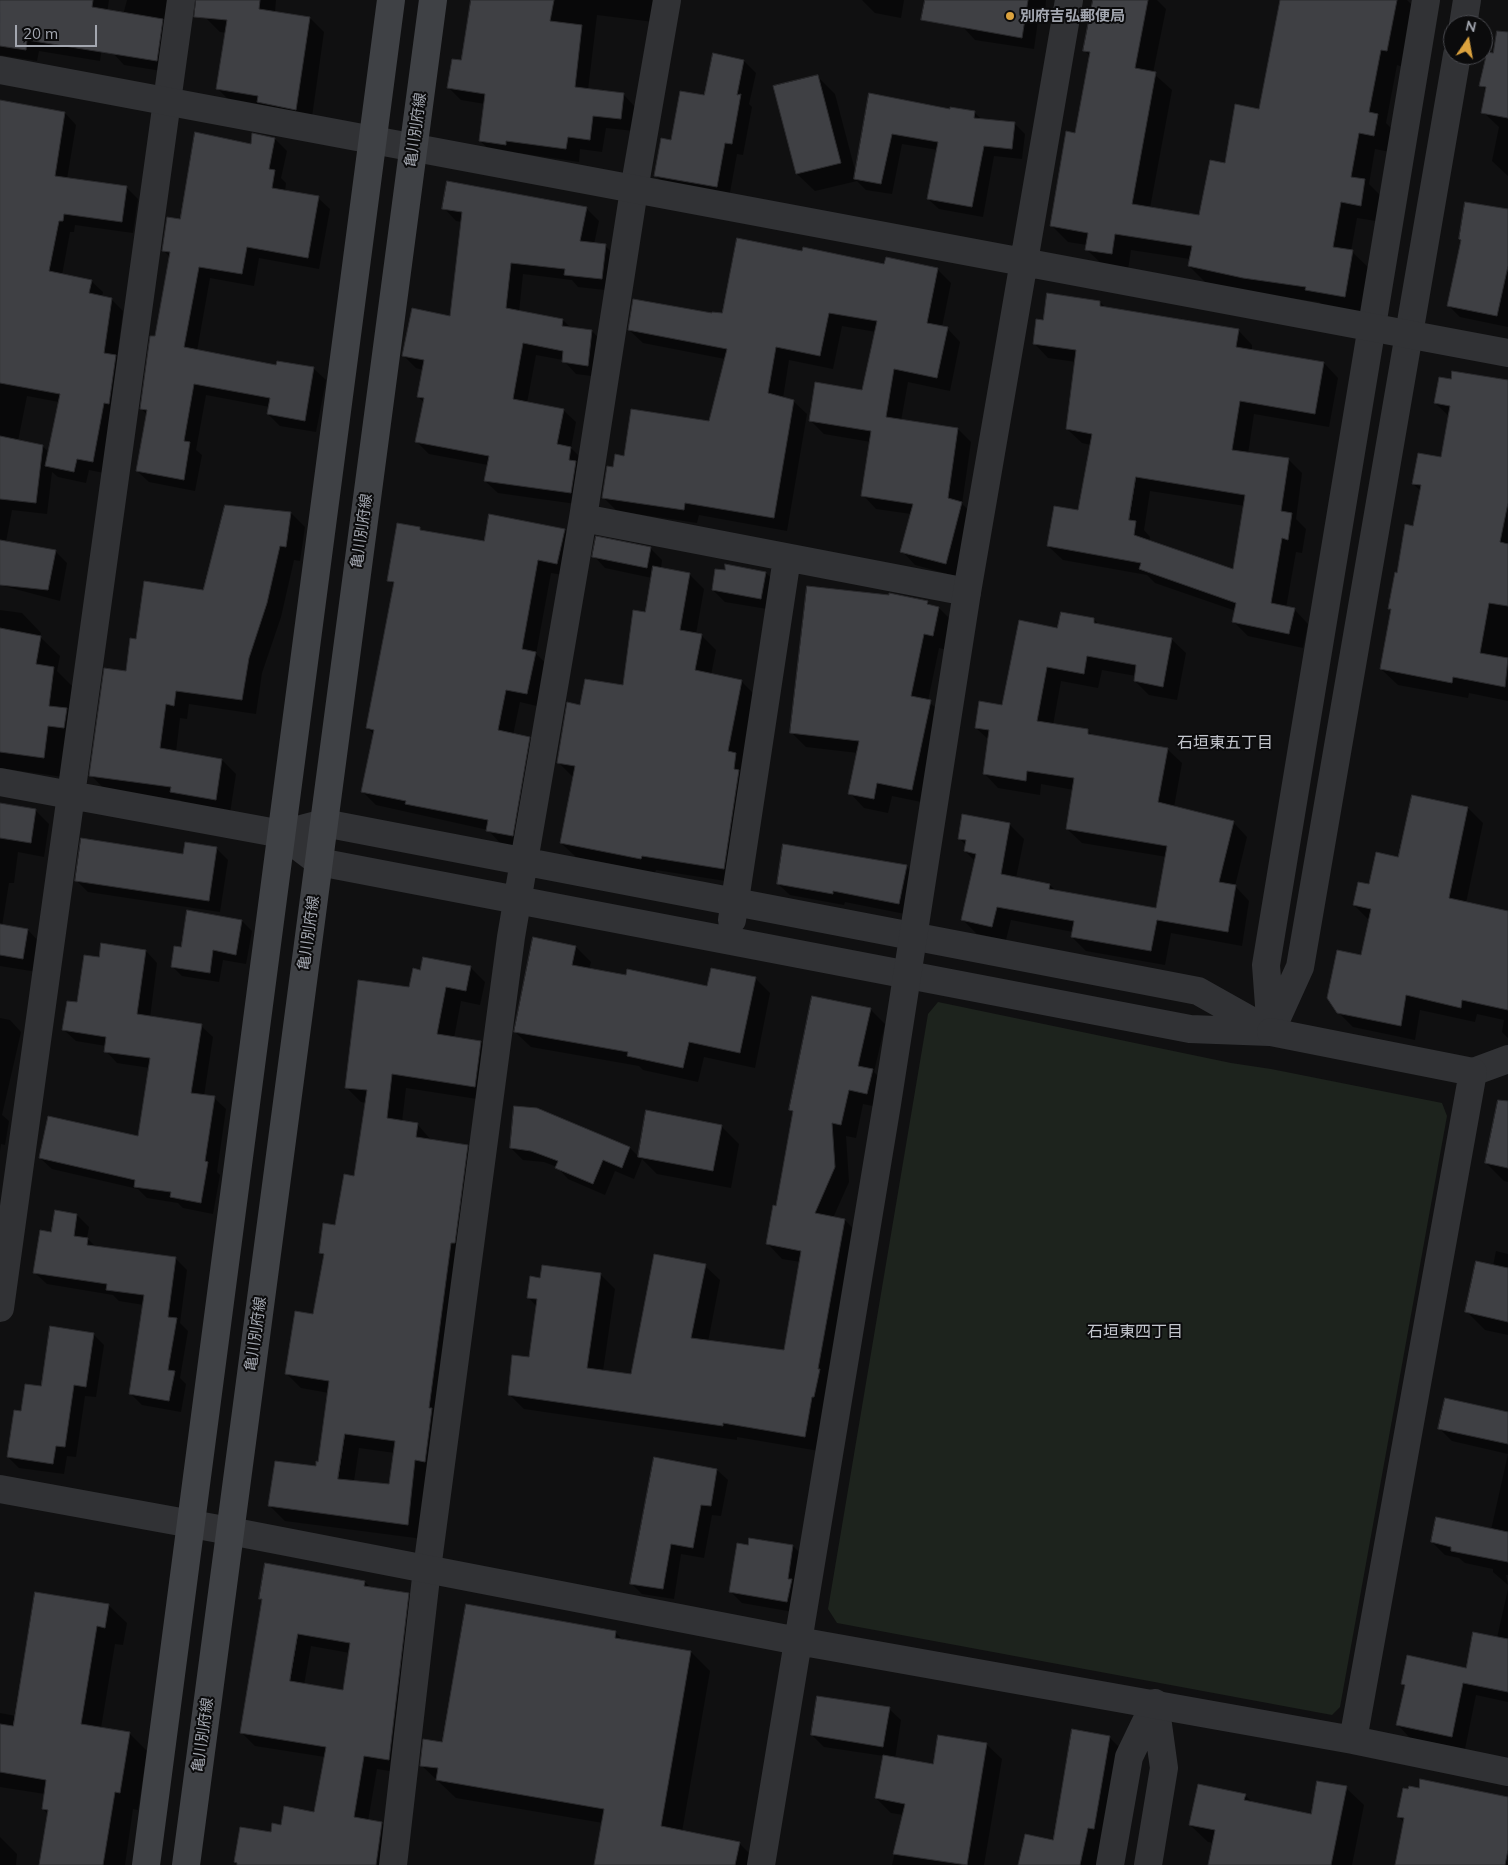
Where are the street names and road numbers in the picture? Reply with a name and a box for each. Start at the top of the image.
street label: 亀川別府線 [402,92,430,168]
street label: 亀川別府線 [348,493,376,569]
street label: 亀川別府線 [295,895,323,971]
street label: 亀川別府線 [242,1296,270,1372]
street label: 亀川別府線 [189,1697,217,1773]

